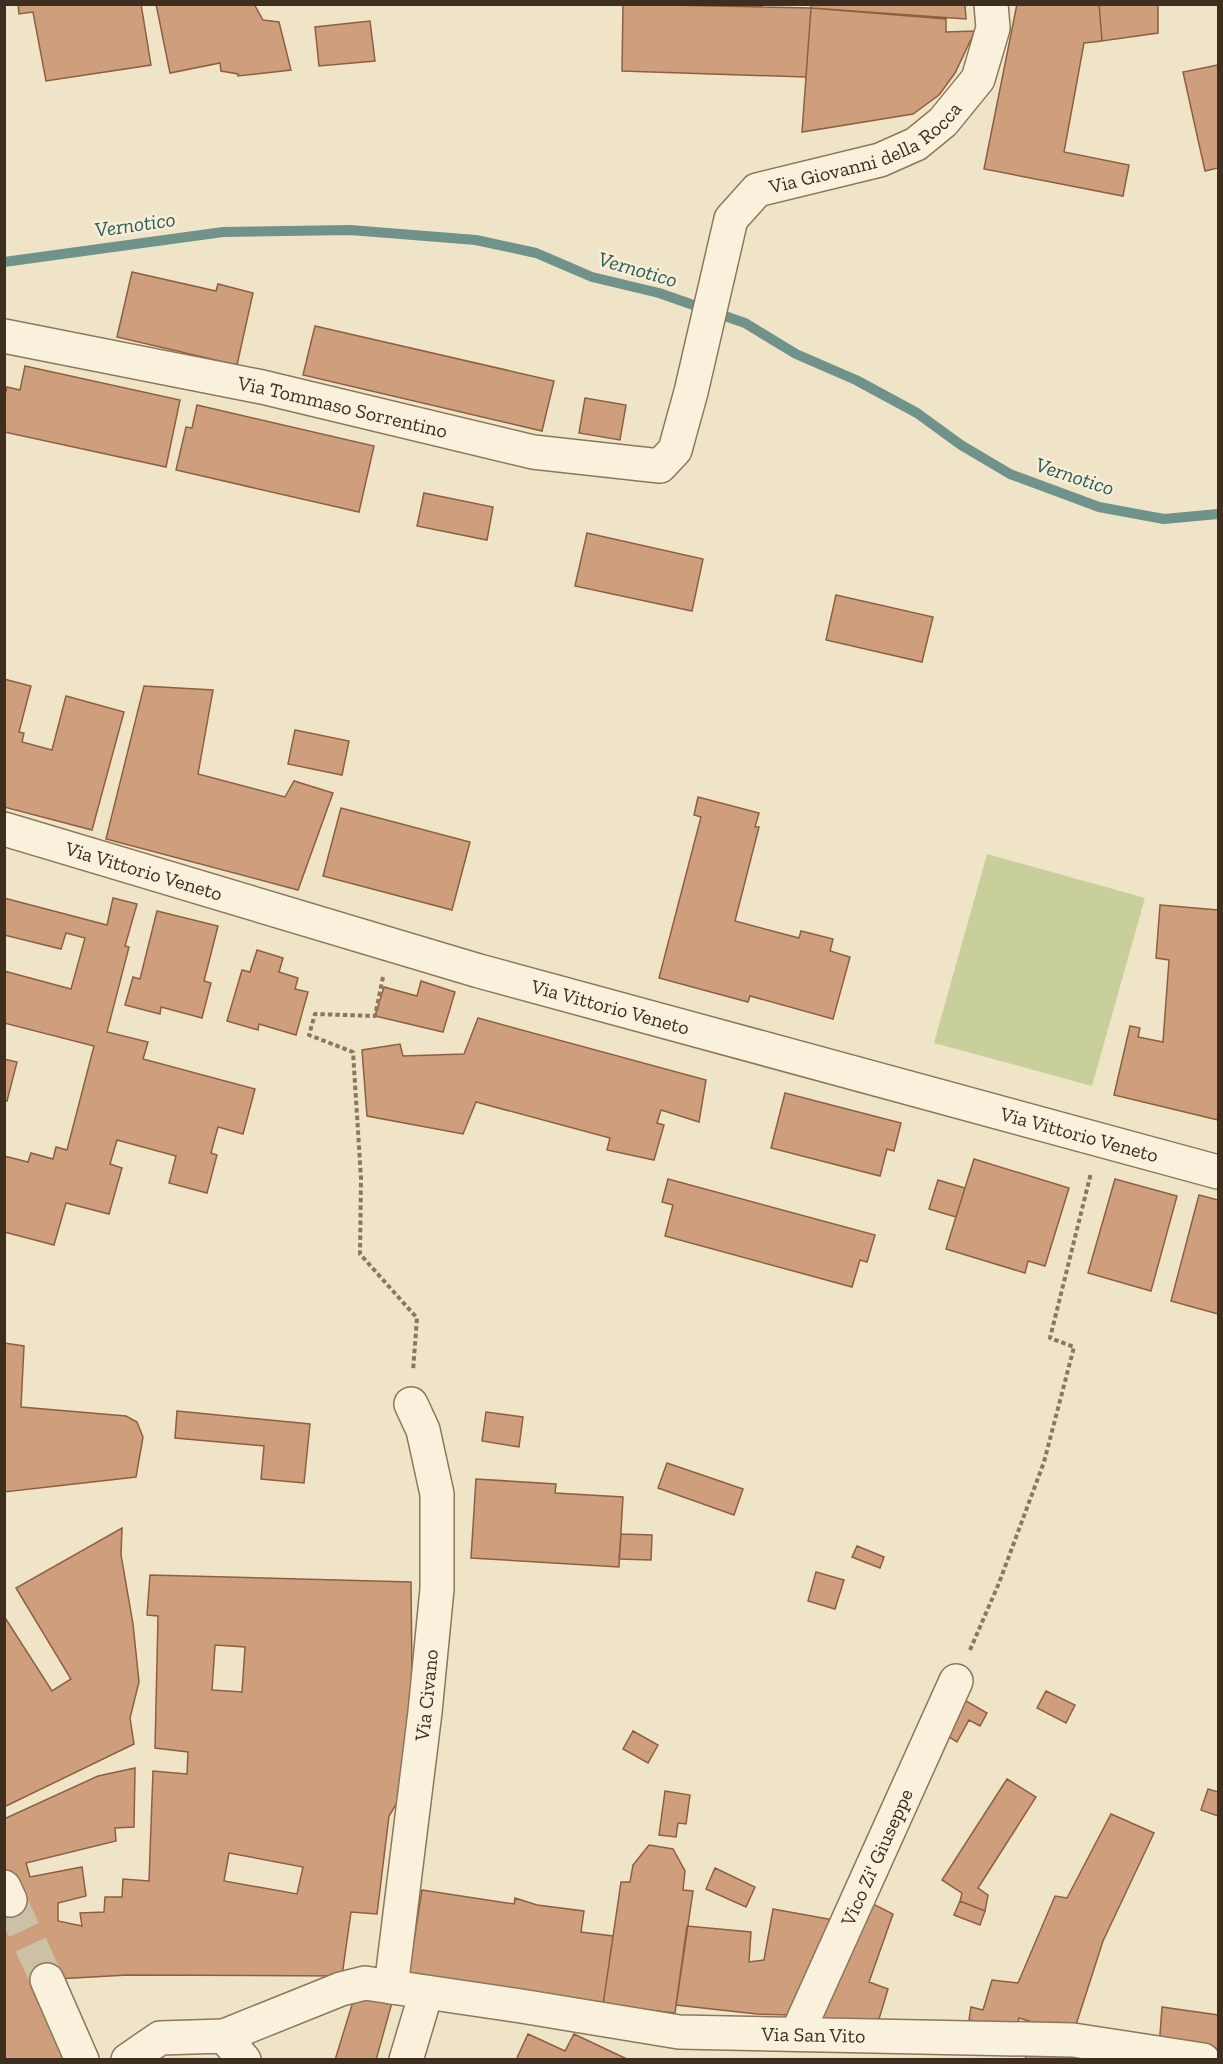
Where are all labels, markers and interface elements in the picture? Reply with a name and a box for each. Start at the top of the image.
street label: Via Giovanni della Rocca [765,97,967,199]
water label: Vernotico [93,206,177,242]
water label: Vernotico [595,246,681,292]
street label: Via Tommaso Sorrentino [235,370,450,443]
water label: Vernotico [1032,452,1118,500]
street label: Via Vittorio Veneto [62,836,225,906]
street label: Via Vittorio Veneto [528,974,692,1040]
street label: Via Vittorio Veneto [997,1101,1161,1167]
street label: Via Civano [409,1648,443,1743]
street label: Vico Zi' Giuseppe [835,1785,918,1930]
street label: Via San Vito [760,2022,866,2048]

